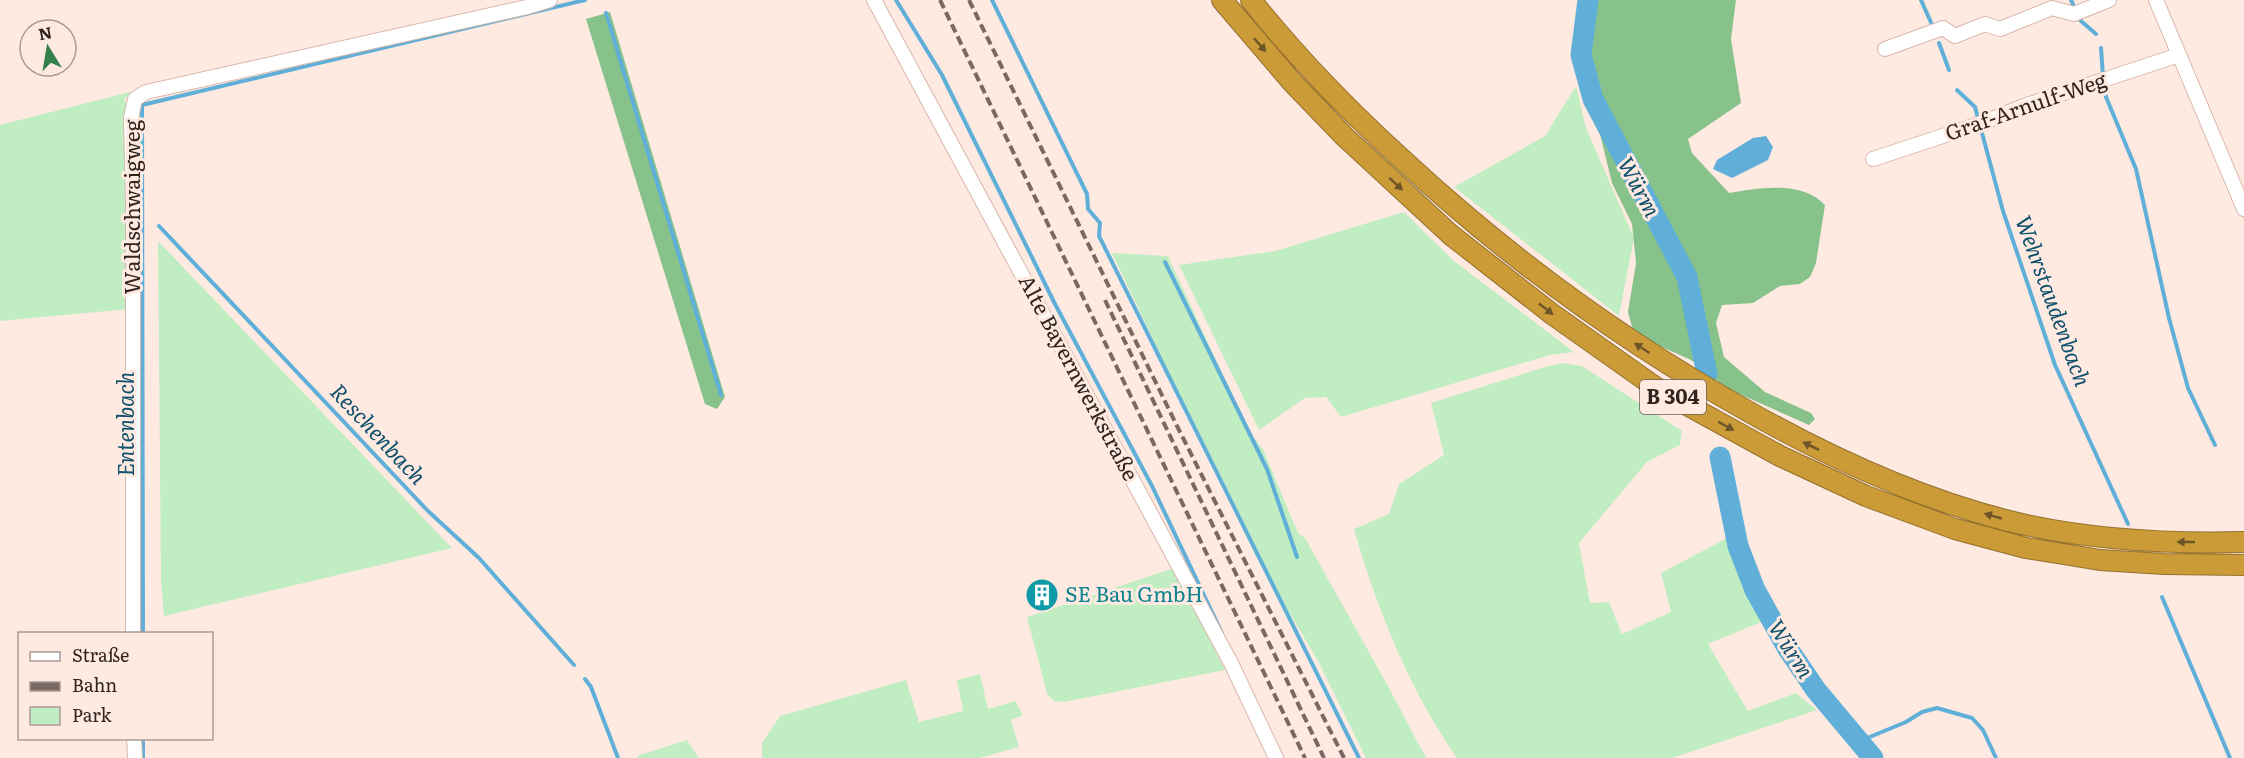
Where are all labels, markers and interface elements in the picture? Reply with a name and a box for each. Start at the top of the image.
north arrow [18,18,78,78]
text: N [36,19,54,45]
one-way arrow [1253,37,1266,52]
street label: Graf-Arnulf-Weg [1940,62,2110,147]
street label: Waldschwaigweg [115,119,146,294]
water label: Würm [1611,150,1670,222]
one-way arrow [1388,177,1403,190]
water label: Wehrstaudenbach [2008,210,2101,391]
street label: Alte Bayernwerkstraße [1013,268,1148,486]
one-way arrow [1538,302,1553,314]
one-way arrow [1634,343,1651,354]
water label: Entenbach [108,371,141,477]
water label: Reschenbach [323,375,435,491]
road number: B 304 [1640,380,1706,414]
one-way arrow [1718,421,1735,431]
one-way arrow [1803,441,1820,450]
one-way arrow [1984,511,2002,521]
one-way arrow [2176,537,2195,547]
building icon: SE Bau GmbH [1024,577,1060,613]
place label: SE Bau GmbH [1065,577,1203,608]
water label: Würm [1761,612,1823,684]
legend [18,632,213,740]
text: Straße [72,641,129,668]
text: Bahn [72,671,117,698]
text: Park [72,701,113,728]

